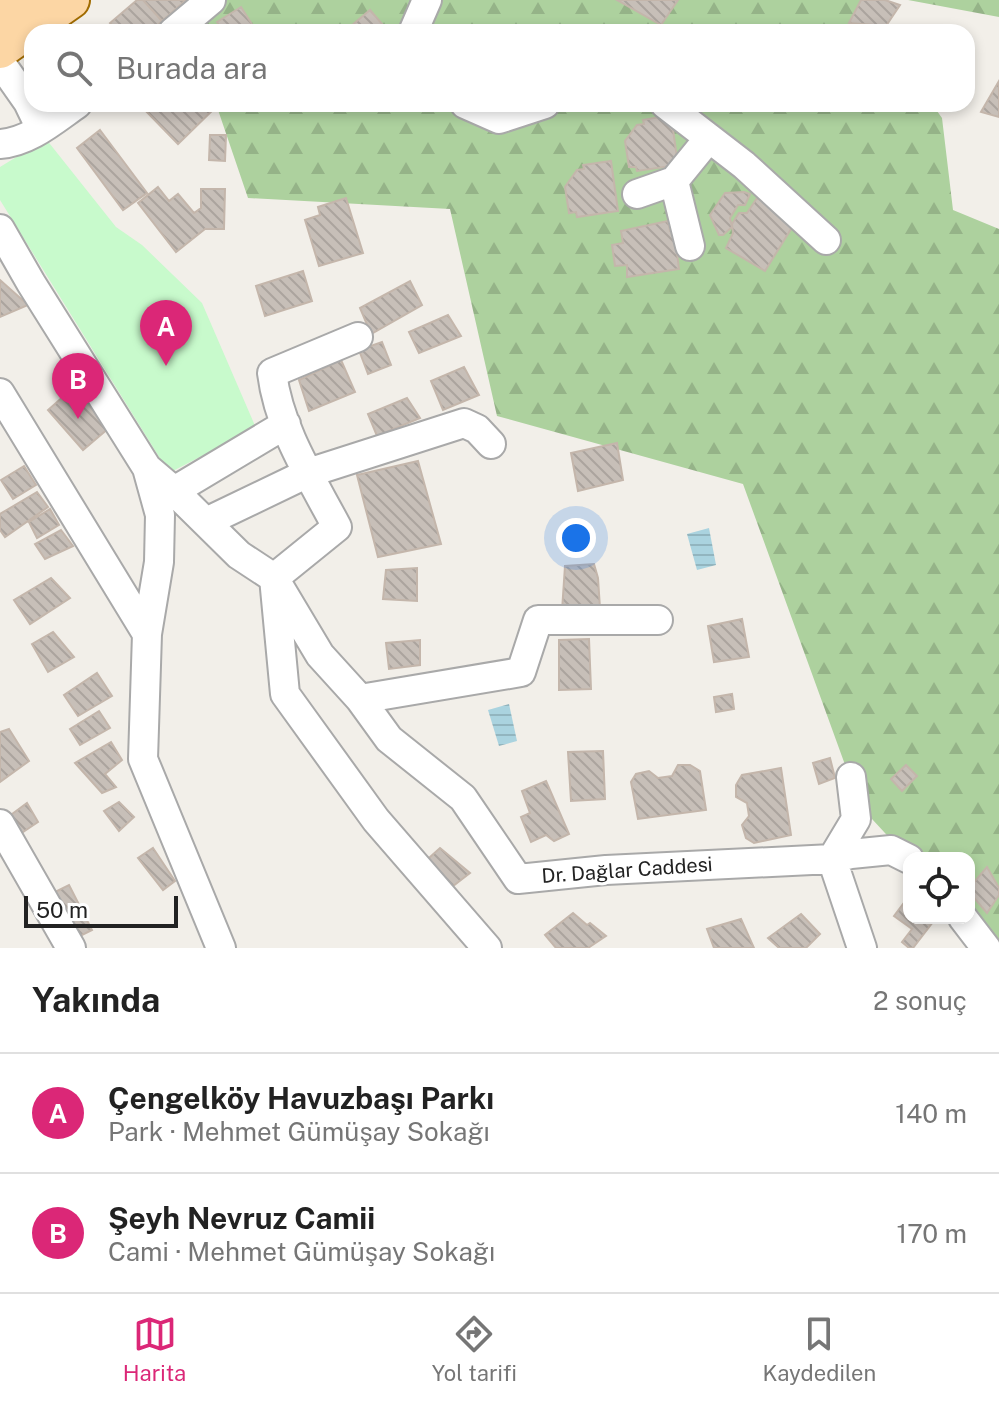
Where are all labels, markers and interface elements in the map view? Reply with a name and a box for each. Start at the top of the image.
search box [24,24,975,112]
icon: search [52,46,96,90]
text: Burada ara [116,50,268,86]
pin: A [140,300,192,366]
pin: B [52,353,104,419]
your location [556,518,596,558]
street label: Dr. Dağlar Caddesi [541,852,713,888]
map controls [903,852,975,924]
button: locate [903,852,975,924]
scale bar [24,892,178,928]
text: 50 m [36,897,88,923]
text: Yakında [32,980,160,1020]
text: 2 sonuç [873,985,967,1016]
text: Çengelköy Havuzbaşı Parkı [108,1080,494,1116]
text: A [49,1098,67,1129]
text: 140 m [895,1098,967,1129]
text: Park · Mehmet Gümüşay Sokağı [108,1116,490,1147]
text: Şeyh Nevruz Camii [108,1200,375,1236]
text: B [49,1218,67,1249]
text: 170 m [897,1218,967,1249]
text: Cami · Mehmet Gümüşay Sokağı [108,1236,495,1267]
tab: Harita [123,1312,186,1386]
tab: Yol tarifi [432,1312,517,1386]
tab: Kaydedilen [762,1312,876,1386]

